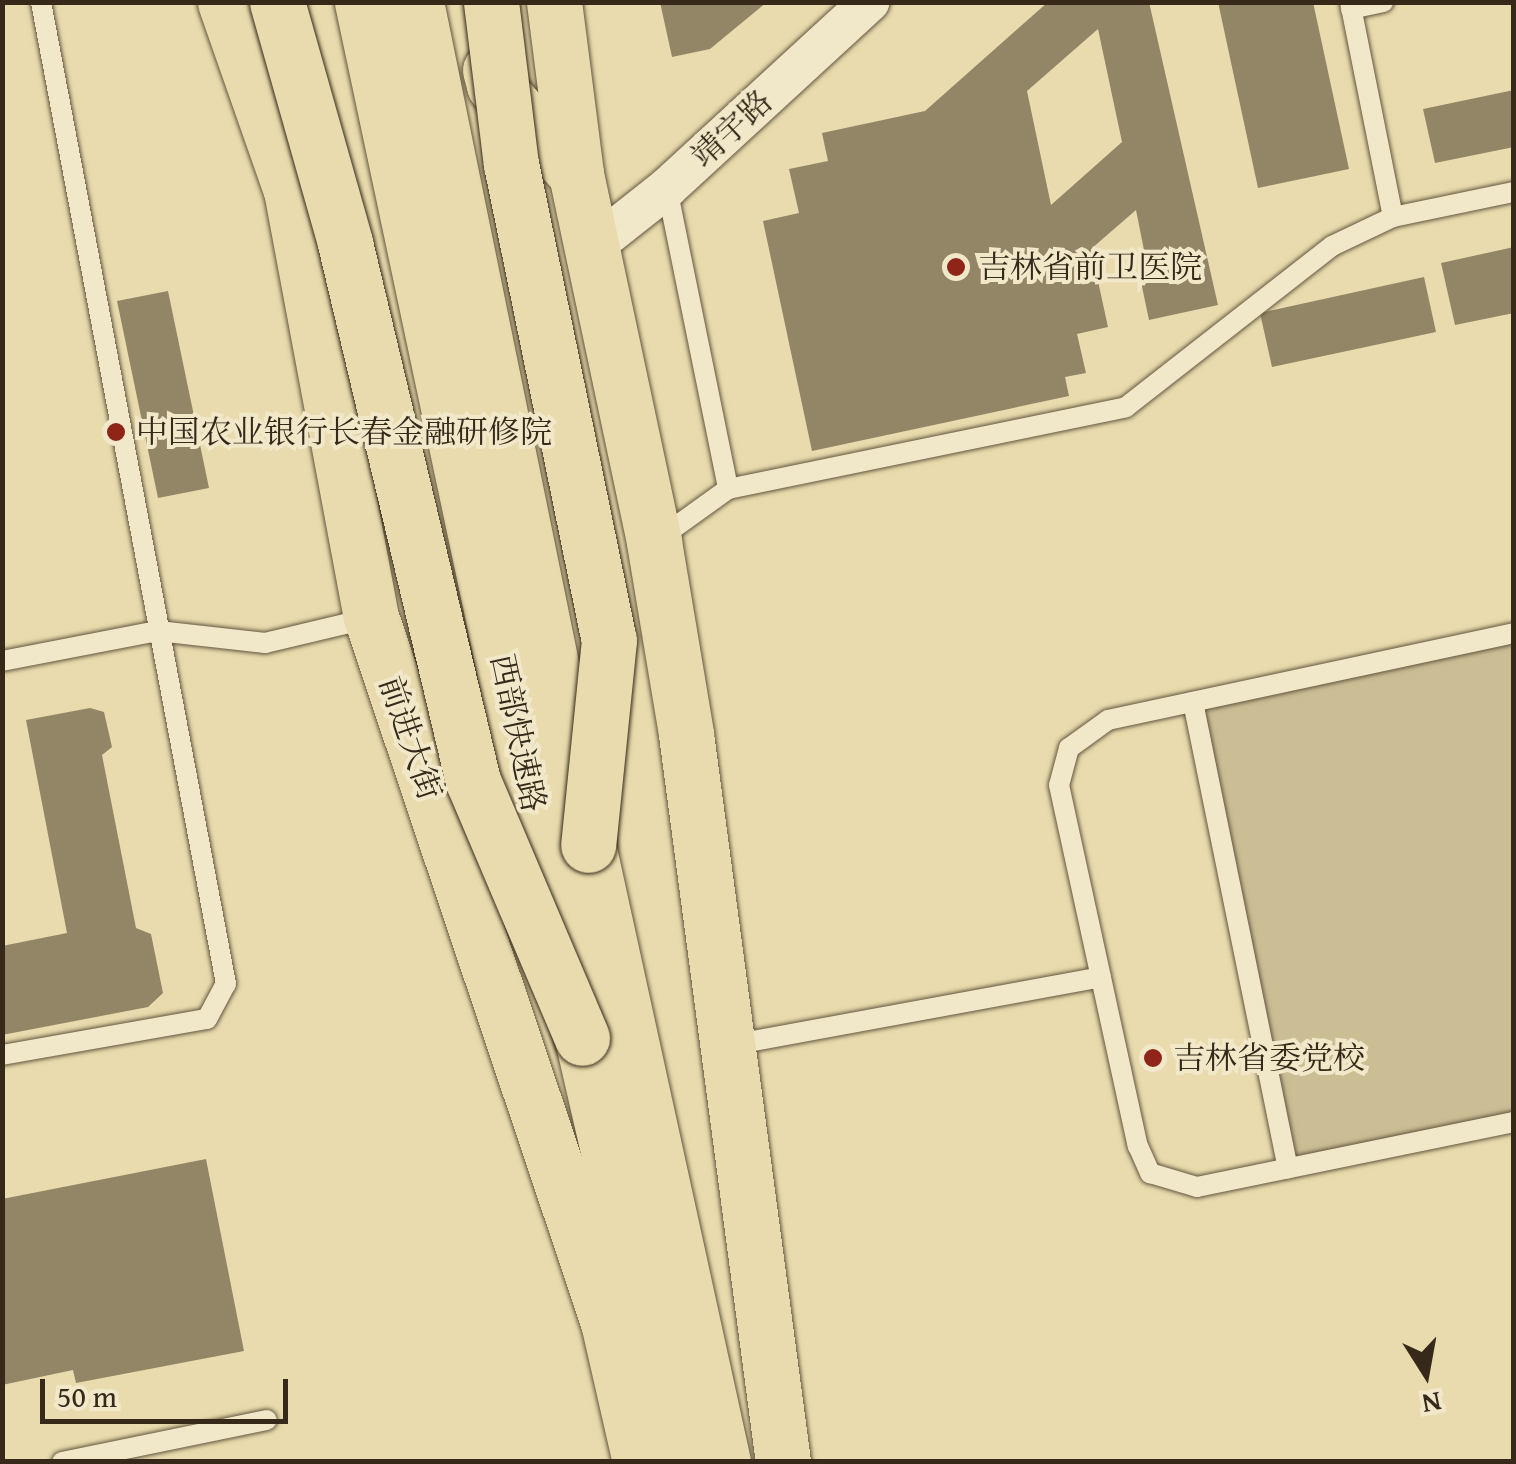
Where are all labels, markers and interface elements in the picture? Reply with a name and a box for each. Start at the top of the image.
street label: 靖宇路 [684,82,780,176]
place label: 吉林省前卫医院 [978,248,1202,286]
marker: 吉林省前卫医院 [943,254,969,280]
place label: 中国农业银行长春金融研修院 [136,413,552,451]
marker: 中国农业银行长春金融研修院 [105,421,127,443]
street label: 西部快速路 [483,651,553,815]
street label: 前进大街 [371,671,449,805]
place label: 吉林省委党校 [1173,1039,1365,1077]
marker: 吉林省委党校 [1142,1047,1164,1069]
north arrow [1376,1324,1476,1424]
scale bar [45,1359,292,1421]
text: 50 m [57,1374,117,1418]
text: N [1419,1382,1445,1426]

